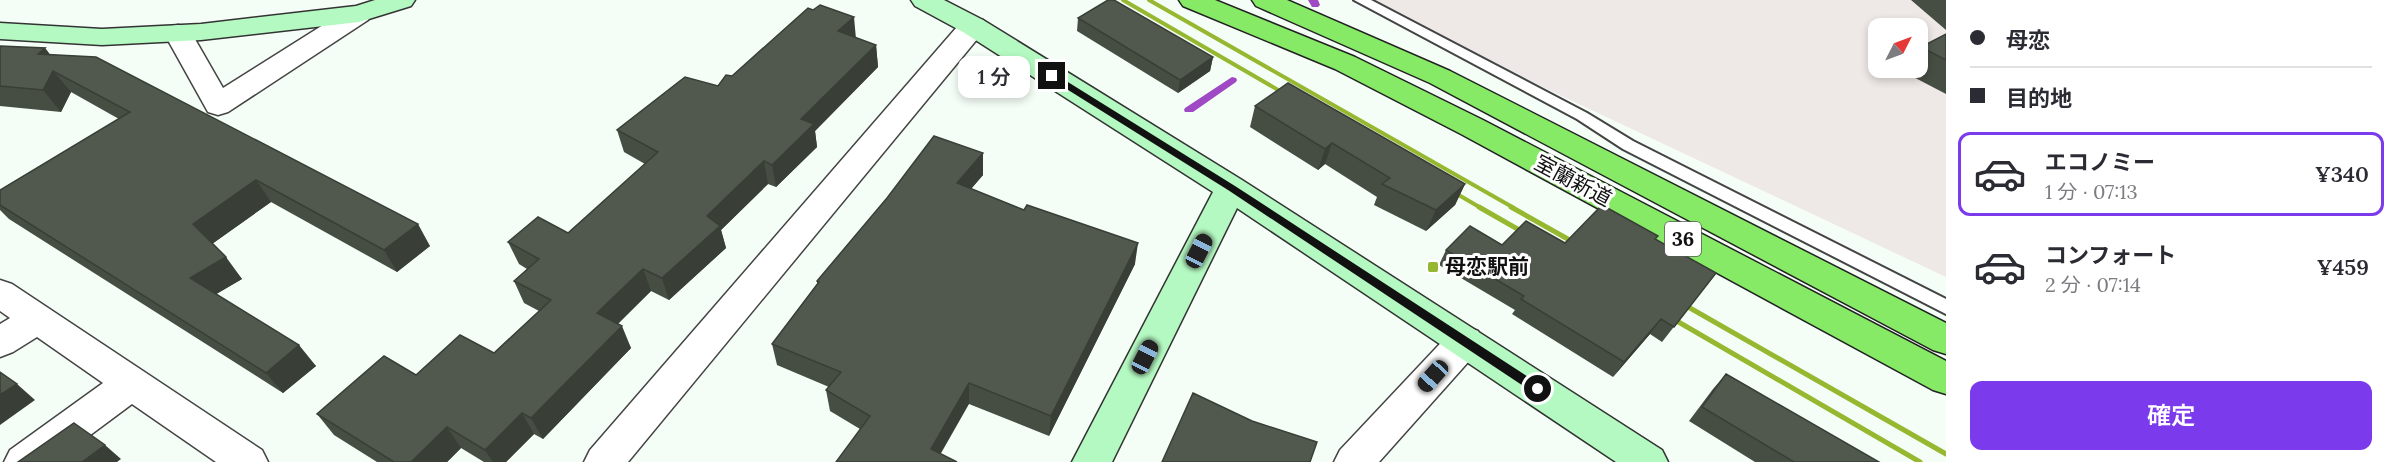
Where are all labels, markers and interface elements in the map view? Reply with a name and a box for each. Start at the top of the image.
north arrow [1868,18,1928,78]
map controls [1868,18,1928,78]
text: 母恋 [2006,26,2050,54]
callout: 1 分 [959,55,1031,97]
route end [1038,62,1065,89]
text: 1 分 [977,64,1011,89]
text: 目的地 [2006,84,2072,112]
icon: car [1973,147,2027,201]
text: エコノミー [2045,148,2155,176]
street label: 室蘭新道 [1530,149,1617,212]
text: ¥340 [2315,160,2369,188]
text: 1 分 · 07:13 [2045,179,2138,204]
road number: 36 [1665,222,1701,256]
car [1183,231,1215,271]
icon: car [1973,240,2027,294]
text: コンフォート [2045,241,2176,269]
place label: 母恋駅前 [1445,253,1529,280]
text: ¥459 [2317,253,2369,281]
marker: 母恋駅前 [1426,260,1440,274]
text: 2 分 · 07:14 [2045,272,2141,297]
car [1129,337,1161,377]
car [1414,357,1452,395]
route start [1524,375,1551,402]
button: 確定 [1970,381,2372,450]

